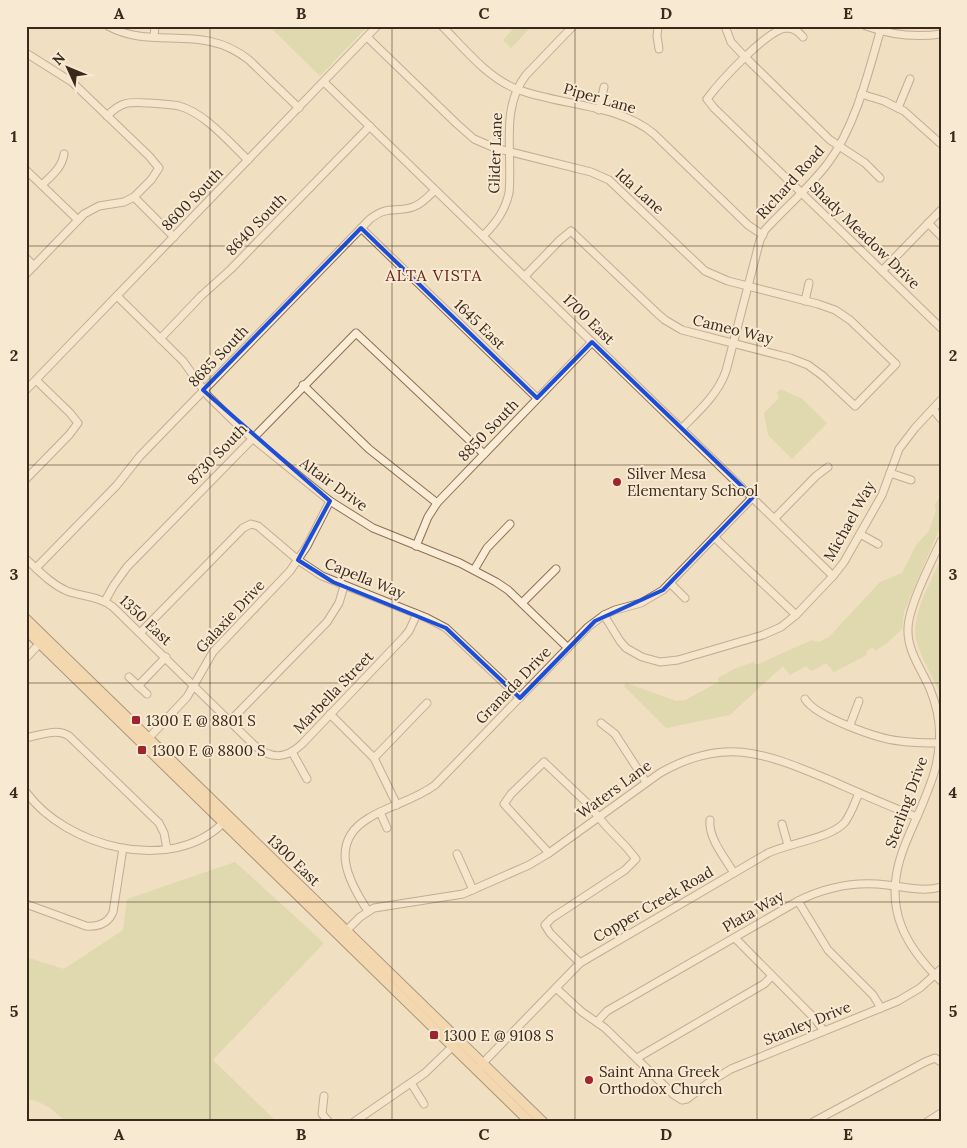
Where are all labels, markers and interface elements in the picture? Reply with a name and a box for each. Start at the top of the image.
text: A [114,3,125,23]
text: B [296,3,307,23]
text: C [478,3,490,23]
text: D [660,3,672,23]
text: E [843,3,853,23]
north arrow [42,42,92,92]
text: N [48,49,69,69]
street label: Piper Lane [561,79,639,117]
street label: Glider Lane [484,112,506,194]
text: 1 [11,126,17,146]
text: 1 [950,126,956,146]
street label: Richard Road [752,141,828,223]
street label: 8600 South [157,163,227,235]
street label: Ida Lane [612,164,668,218]
street label: Shady Meadow Drive [806,177,924,293]
street label: 8640 South [222,189,290,259]
district label: ALTA VISTA [384,265,483,285]
street label: 1700 East [559,290,619,348]
street label: 1645 East [450,295,510,353]
street label: Cameo Way [691,310,775,348]
street label: 8685 South [184,321,252,391]
text: 2 [10,345,18,365]
text: 2 [949,345,957,365]
street label: 8850 South [454,395,522,465]
street label: 8730 South [183,419,251,489]
street label: Altair Drive [296,452,372,515]
place label: Silver Mesa Elementary School [627,464,758,500]
marker: Silver Mesa Elementary School [611,476,623,488]
street label: Michael Way [819,478,879,564]
street label: Capella Way [322,553,408,603]
text: 3 [10,564,19,584]
text: 3 [949,564,958,584]
street label: Galaxie Drive [191,576,269,656]
street label: 1350 East [116,591,176,649]
street label: Granada Drive [471,642,555,728]
street label: Marbella Street [289,647,377,737]
place label: 1300 E @ 8801 S [146,711,256,730]
marker: 1300 E @ 8801 S [130,714,142,726]
place label: 1300 E @ 8800 S [152,741,266,760]
marker: 1300 E @ 8800 S [136,744,148,756]
street label: Sterling Drive [881,754,931,850]
street label: Waters Lane [573,756,655,822]
text: 4 [10,782,19,802]
text: 4 [949,782,958,802]
street label: 1300 East [264,830,325,890]
street label: Copper Creek Road [590,862,716,946]
street label: Plata Way [719,886,787,936]
street label: Stanley Drive [761,997,853,1049]
text: 5 [10,1001,19,1021]
text: 5 [949,1001,958,1021]
place label: 1300 E @ 9108 S [444,1026,554,1045]
marker: 1300 E @ 9108 S [428,1029,440,1041]
place label: Saint Anna Greek Orthodox Church [599,1062,722,1098]
marker: Saint Anna Greek Orthodox Church [583,1074,595,1086]
text: A [114,1124,125,1144]
text: B [296,1124,307,1144]
text: C [478,1124,490,1144]
text: D [660,1124,672,1144]
text: E [843,1124,853,1144]

